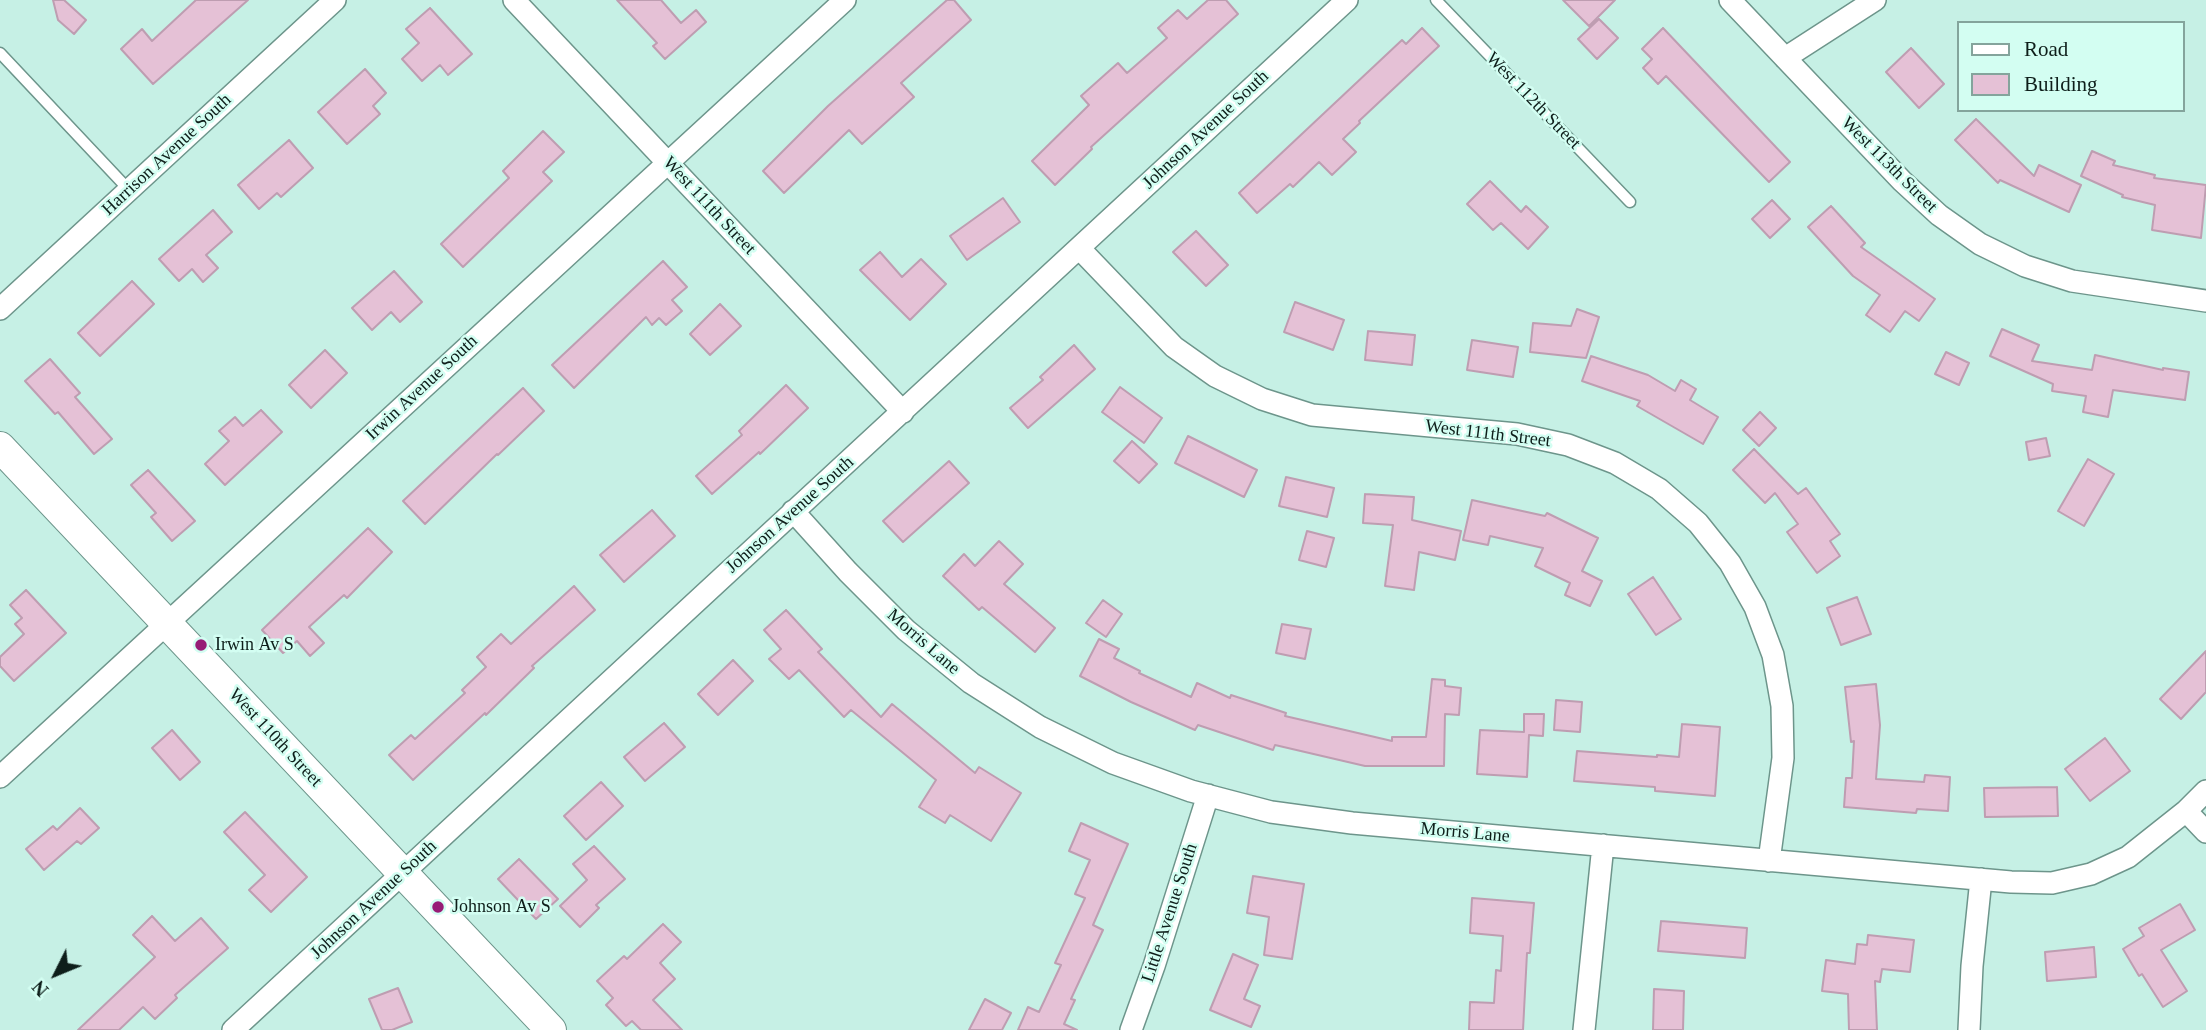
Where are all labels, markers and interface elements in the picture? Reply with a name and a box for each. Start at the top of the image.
legend [1958,21,2185,112]
text: Road [2024,37,2068,61]
street label: West 112th Street [1481,48,1585,154]
street label: Johnson Avenue South [1138,66,1274,194]
text: Building [2024,72,2098,96]
street label: Harrison Avenue South [98,90,236,220]
street label: West 113th Street [1837,113,1941,217]
street label: West 111th Street [658,152,760,260]
street label: Irwin Avenue South [362,331,482,445]
street label: West 111th Street [1424,416,1552,452]
street label: Johnson Avenue South [722,452,858,578]
street label: Morris Lane [882,604,964,680]
place label: Irwin Av S [215,634,294,656]
marker: Irwin Av S [193,637,209,653]
street label: West 110th Street [224,684,326,792]
street label: Morris Lane [1419,818,1511,848]
street label: Johnson Avenue South [306,836,442,964]
street label: Little Avenue South [1137,841,1203,985]
place label: Johnson Av S [452,896,551,918]
marker: Johnson Av S [430,899,446,915]
north arrow [21,939,91,1009]
text: N [28,976,53,1001]

